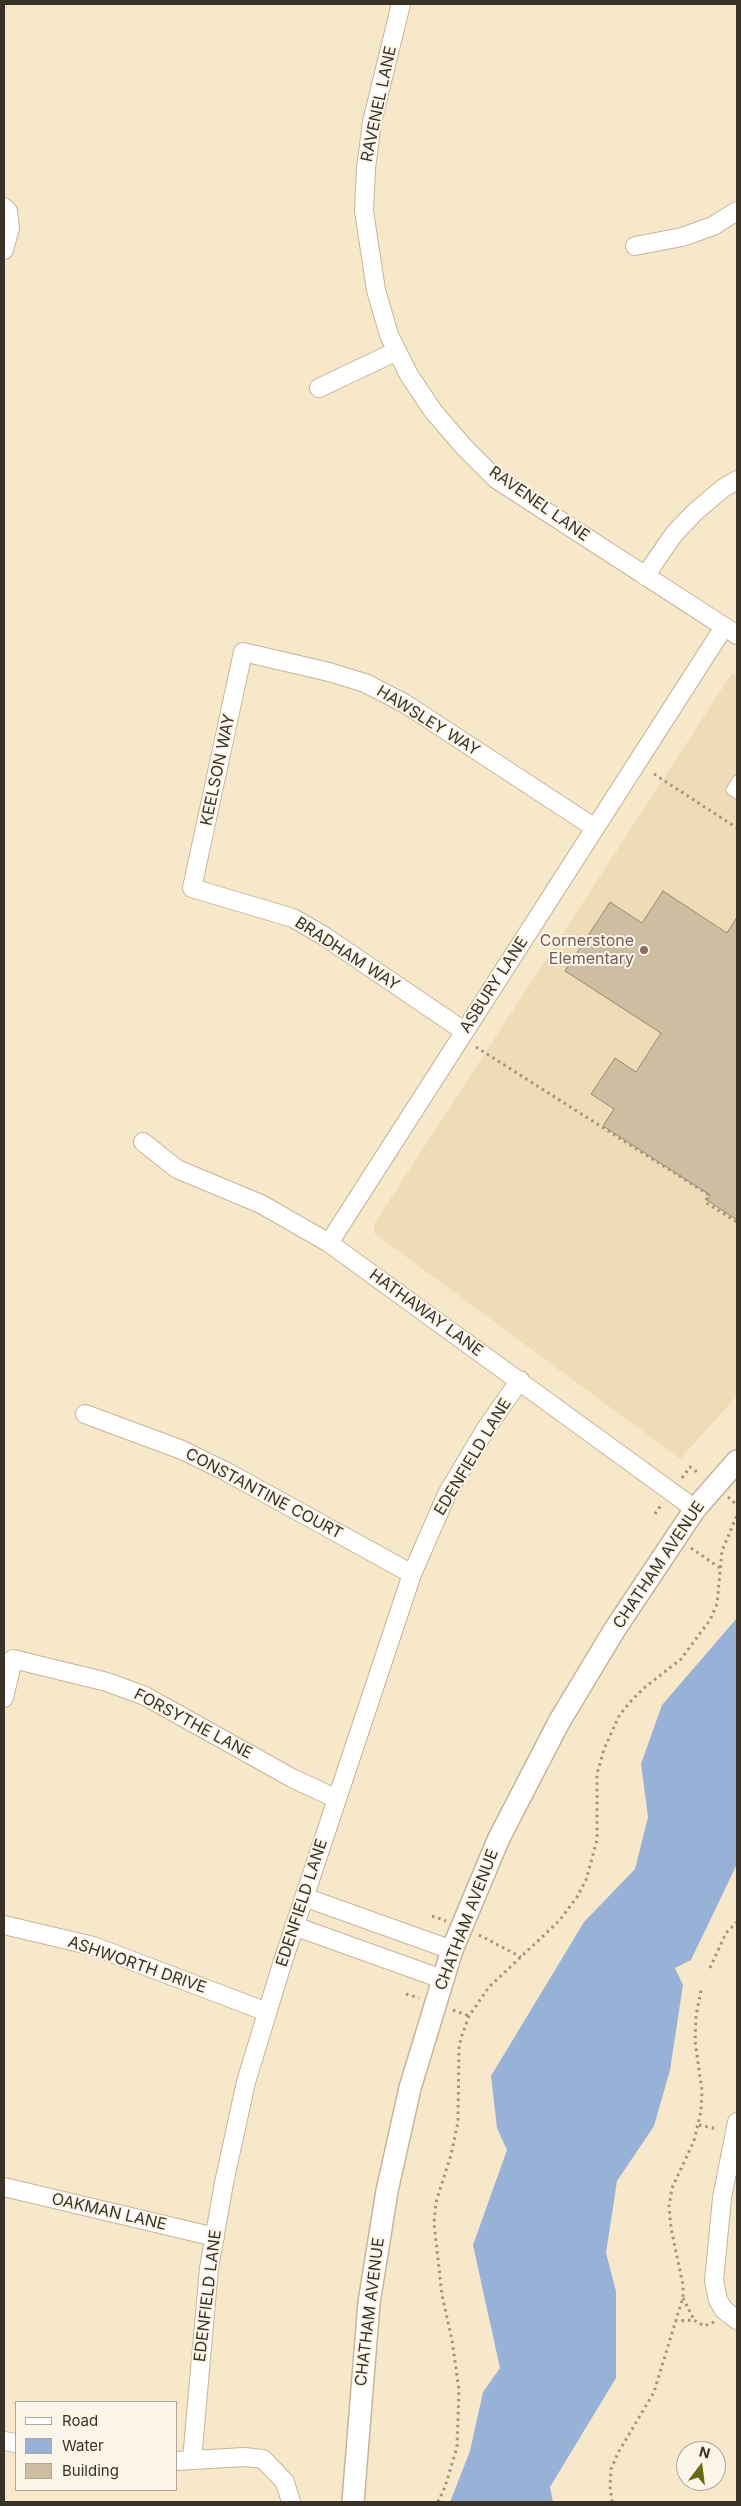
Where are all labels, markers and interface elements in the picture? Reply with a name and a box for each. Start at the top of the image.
street label: RAVENEL LANE [357,44,401,164]
street label: RAVENEL LANE [485,462,593,546]
street label: HAWSLEY WAY [373,682,483,760]
street label: KEELSON WAY [197,712,239,828]
street label: BRADHAM WAY [291,913,403,995]
place label: Cornerstone Elementary [540,931,634,969]
street label: ASBURY LANE [456,933,532,1037]
marker: Cornerstone Elementary [638,944,650,956]
street label: HATHAWAY LANE [365,1265,487,1361]
street label: EDENFIELD LANE [431,1395,515,1519]
street label: CONSTANTINE COURT [182,1444,346,1544]
street label: CHATHAM AVENUE [609,1498,709,1632]
street label: FORSYTHE LANE [130,1685,256,1763]
street label: EDENFIELD LANE [272,1837,332,1969]
street label: CHATHAM AVENUE [431,1847,503,1993]
street label: ASHWORTH DRIVE [65,1932,209,1998]
street label: OAKMAN LANE [50,2189,168,2235]
street label: EDENFIELD LANE [190,2229,226,2363]
street label: CHATHAM AVENUE [351,2237,389,2387]
legend [15,2401,178,2491]
text: Road [62,2411,98,2430]
text: Water [62,2436,104,2455]
north arrow [676,2441,726,2491]
text: N [697,2442,712,2462]
text: Building [62,2461,119,2480]

